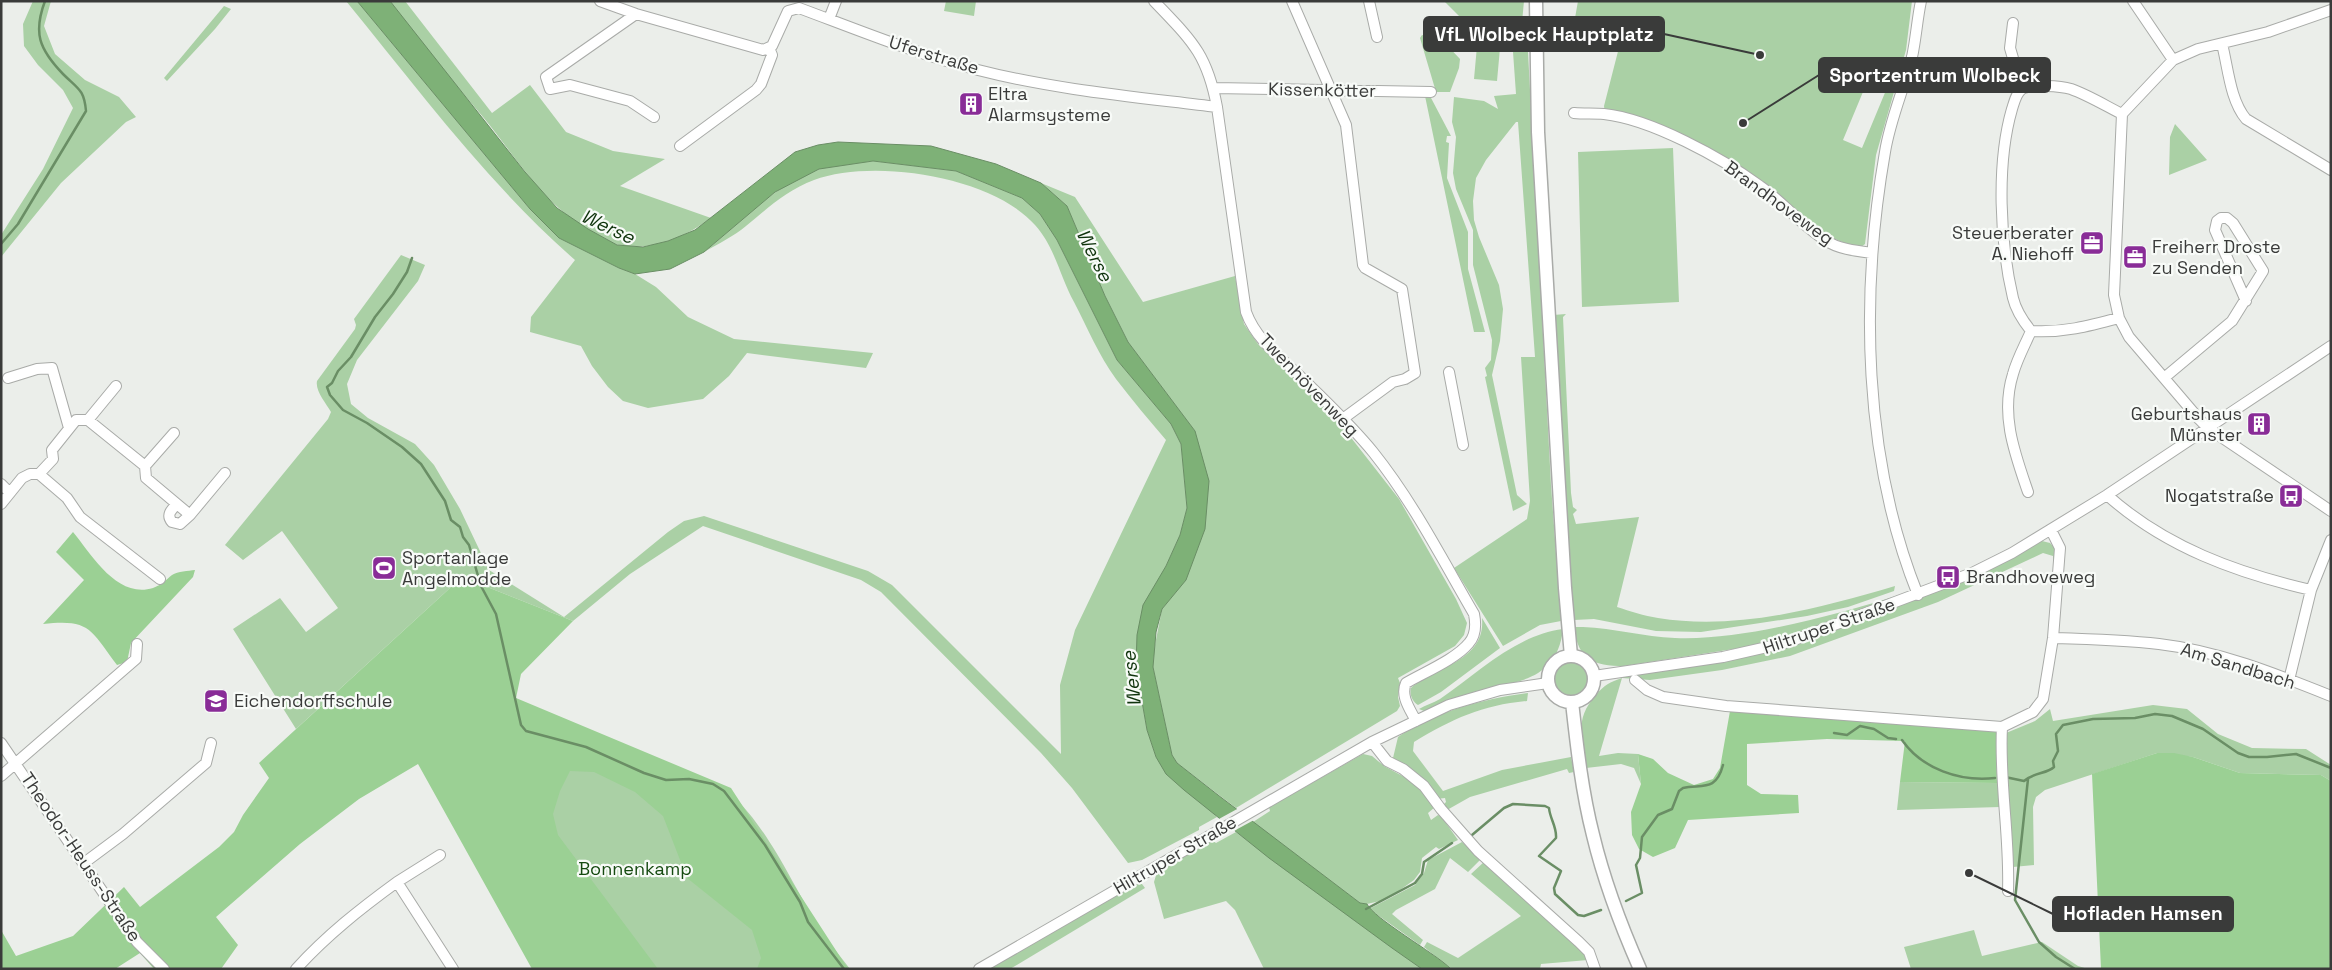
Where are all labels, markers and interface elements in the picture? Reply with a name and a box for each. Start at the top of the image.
callout: VfL Wolbeck Hauptplatz [1424,17,1664,51]
text: VfL Wolbeck Hauptplatz [1434,22,1654,47]
street label: Uferstraße [886,30,982,79]
callout: Sportzentrum Wolbeck [1819,58,2050,92]
text: Sportzentrum Wolbeck [1830,63,2041,88]
street label: Kissenkötter [1268,77,1376,102]
place label: Eltra Alarmsysteme [988,82,1111,126]
building icon: Eltra Alarmsysteme [958,91,984,117]
street label: Brandhoveweg [1720,155,1838,250]
water label: Werse [577,203,639,250]
place label: Steuerberater A. Niehoff [1952,221,2074,265]
water label: Werse [1071,225,1119,286]
office icon: Steuerberater A. Niehoff [2079,230,2105,256]
place label: Freiherr Droste zu Senden [2152,235,2281,279]
office icon: Freiherr Droste zu Senden [2122,244,2148,270]
street label: Twenhövenweg [1254,328,1364,441]
place label: Geburtshaus Münster [2131,402,2242,446]
building icon: Geburtshaus Münster [2246,411,2272,437]
bus stop icon: Nogatstraße [2278,483,2304,509]
place label: Nogatstraße [2165,484,2274,507]
place label: Sportanlage Angelmodde [402,546,511,590]
sports icon: Sportanlage Angelmodde [371,555,397,581]
bus stop icon: Brandhoveweg [1935,564,1961,590]
place label: Brandhoveweg [1966,565,2095,588]
street label: Hiltruper Straße [1760,592,1898,659]
street label: Am Sandbach [2178,637,2298,694]
water label: Werse [1116,649,1147,708]
school or university icon: Eichendorffschule [203,688,229,714]
place label: Eichendorffschule [234,689,392,712]
street label: Theodor-Heuss-Straße [16,768,147,946]
street label: Hiltruper Straße [1109,810,1240,899]
park label: Bonnenkamp [578,857,692,880]
callout: Hofladen Hamsen [2053,897,2233,931]
text: Hofladen Hamsen [2063,901,2223,926]

